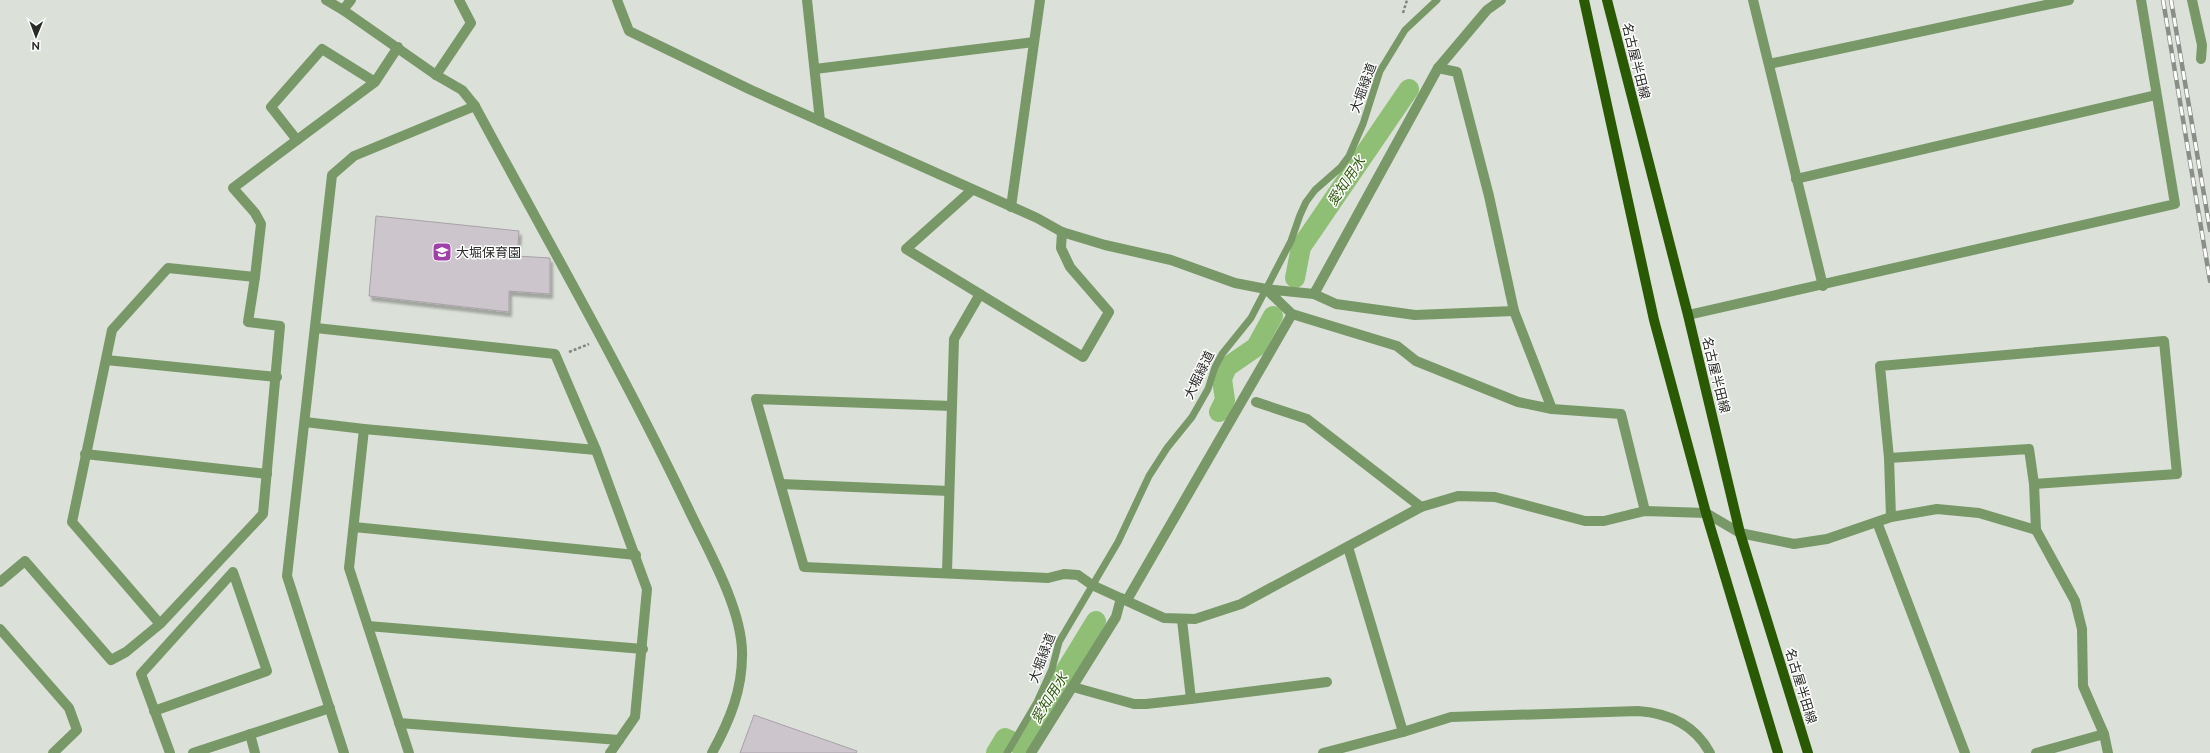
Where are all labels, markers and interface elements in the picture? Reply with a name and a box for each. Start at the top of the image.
north arrow [16,16,56,56]
street label: 名古屋半田線 [1619,21,1653,101]
text: N [32,39,40,52]
street label: 大堀緑道 [1347,61,1379,115]
water label: 愛知用水 [1324,152,1369,209]
school or university icon: 大堀保育園 [431,241,453,263]
place label: 大堀保育園 [456,245,521,260]
street label: 名古屋半田線 [1699,335,1733,415]
street label: 大堀緑道 [1181,348,1217,402]
street label: 大堀緑道 [1026,631,1058,685]
street label: 名古屋半田線 [1782,647,1820,725]
water label: 愛知用水 [1027,668,1072,726]

